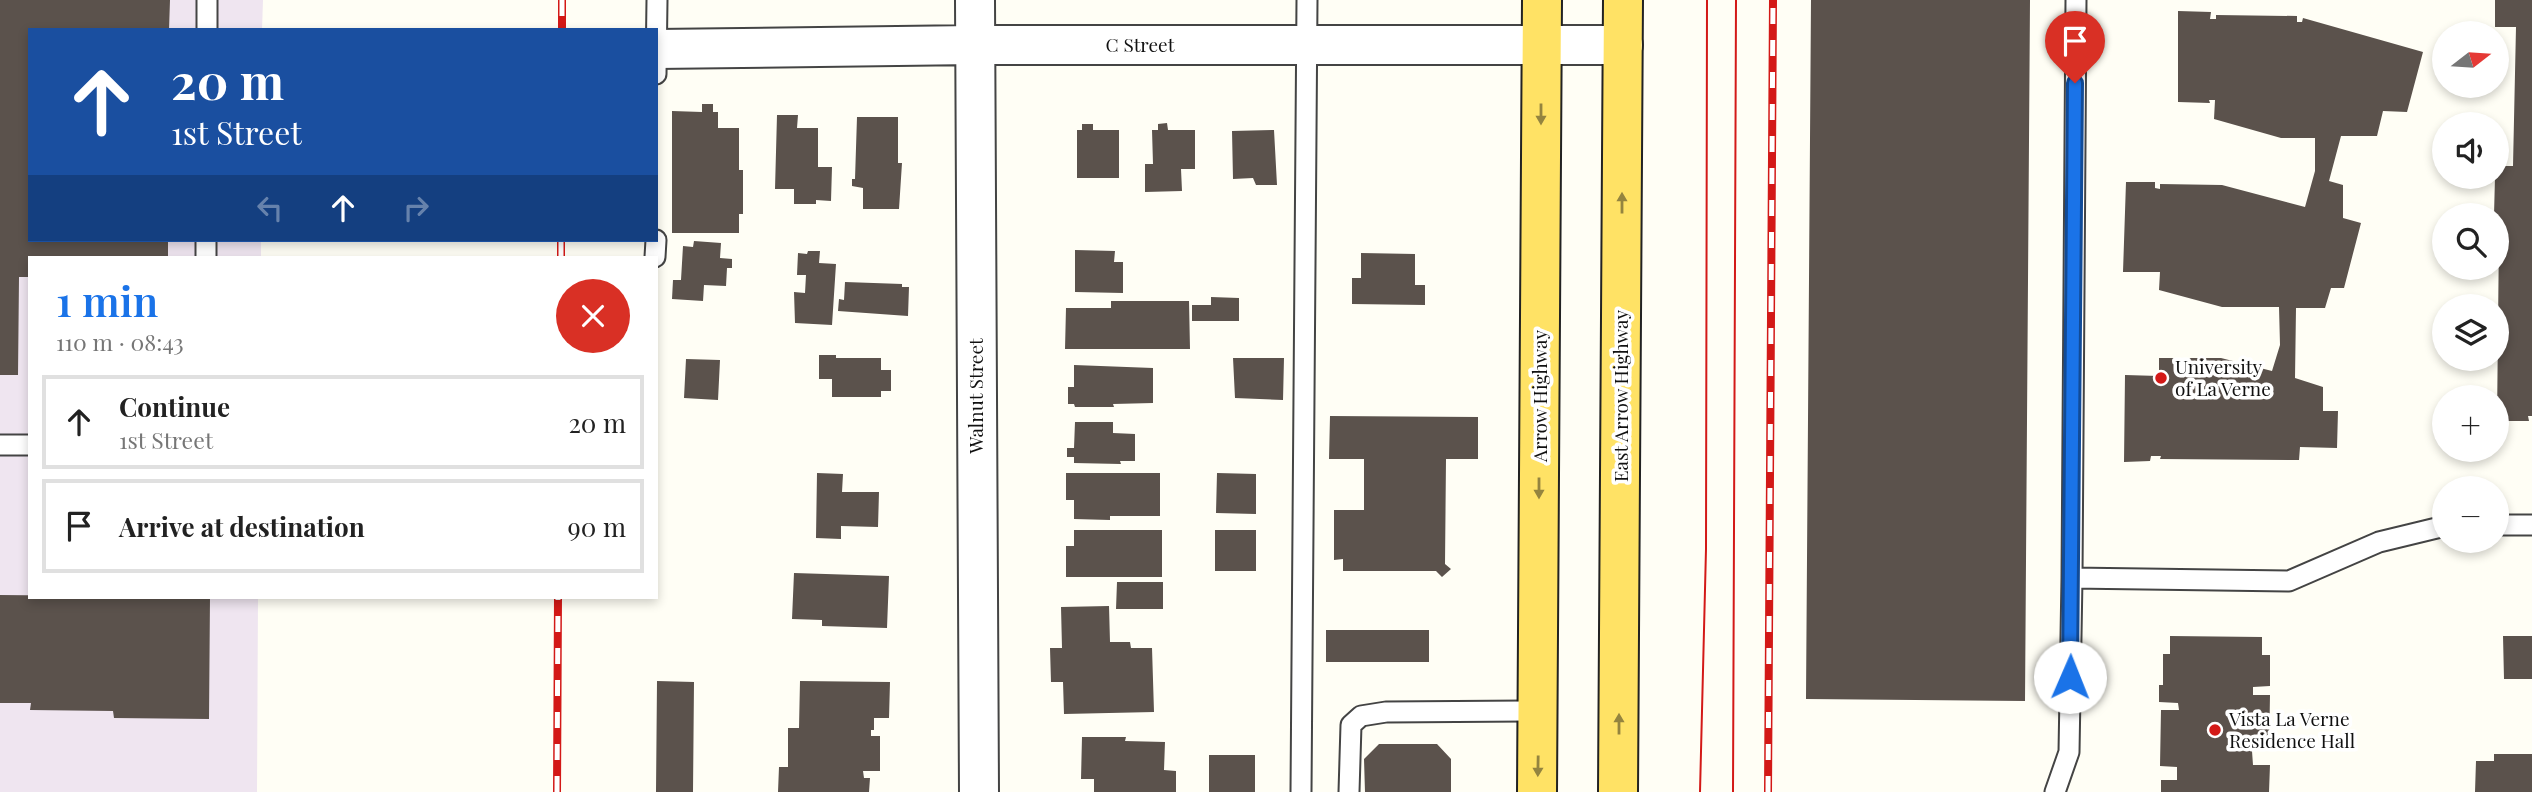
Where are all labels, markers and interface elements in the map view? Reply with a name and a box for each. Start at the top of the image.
pin [2045,11,2105,83]
north arrow [2432,21,2510,98]
map controls [2432,21,2509,553]
icon: arrive [2056,22,2094,60]
street label: C Street [1106,31,1175,57]
text: 20 m [171,47,284,112]
icon: ahead [56,56,147,147]
one-way arrow [1535,103,1547,125]
text: 1st Street [171,110,302,153]
button: sound [2432,112,2509,189]
icon: left [251,189,289,227]
icon: ahead [324,189,362,227]
icon: right [397,189,435,227]
one-way arrow [1616,191,1628,213]
button: search [2432,203,2509,280]
text: 1 min [56,272,158,328]
button: close [556,279,630,353]
button: layers [2432,294,2509,371]
street label: East Arrow Highway [1607,310,1633,482]
text: 110 m · 08:43 [56,326,184,357]
street label: Arrow Highway [1526,330,1552,463]
street label: Walnut Street [962,338,988,455]
place label: University of La Verne [2175,353,2271,401]
marker: University of La Verne [2153,370,2169,386]
button: + [2432,385,2509,462]
text: Continue [119,389,230,424]
icon: ahead [60,403,98,441]
text: 20 m [568,405,626,440]
text: 1st Street [119,424,213,455]
button: − [2432,476,2509,553]
one-way arrow [1533,477,1545,499]
icon: arrive [60,507,98,545]
text: Arrive at destination [119,509,365,544]
text: 90 m [568,509,626,544]
position arrow [2033,640,2107,714]
place label: Vista La Verne Residence Hall [2228,705,2356,753]
one-way arrow [1613,713,1625,735]
marker: Vista La Verne Residence Hall [2207,722,2223,738]
one-way arrow [1532,755,1544,777]

